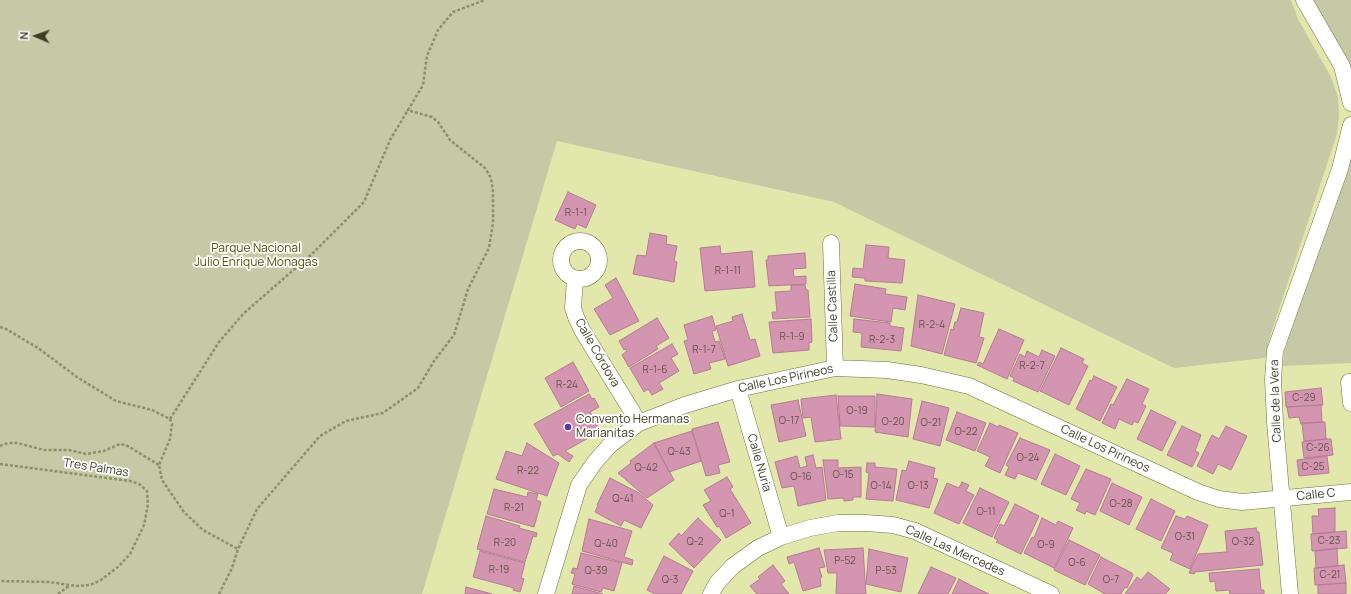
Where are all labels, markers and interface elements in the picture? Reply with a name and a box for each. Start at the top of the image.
north arrow [16,16,56,56]
text: N [16,31,31,40]
house number: R-1-1 [565,207,587,219]
park label: Parque Nacional Julio Enrique Monagas [194,242,318,270]
house number: R-1-11 [715,265,741,277]
street label: Calle Castilla [825,270,841,342]
street label: Calle Córdova [572,316,622,390]
house number: R-2-4 [919,319,945,331]
house number: R-1-9 [780,331,804,343]
house number: R-2-3 [869,334,895,346]
house number: R-1-7 [692,344,716,356]
street label: Calle de la Vera [1267,359,1285,443]
house number: R-2-7 [1019,360,1045,372]
street label: Calle Los Pirineos [737,362,835,396]
house number: R-1-6 [643,364,667,376]
house number: R-24 [556,379,578,391]
house number: C-29 [1292,392,1316,404]
house number: O-19 [846,405,868,417]
place label: Convento Hermanas Marianitas [576,413,689,441]
house number: O-17 [779,415,799,427]
house number: O-20 [881,416,905,428]
house number: O-21 [920,417,942,429]
marker: Convento Hermanas Marianitas [563,422,573,432]
street label: Calle Los Pirineos [1058,422,1152,476]
house number: O-22 [955,426,977,438]
street label: Calle Nuria [744,432,774,494]
house number: C-26 [1306,442,1330,454]
house number: Q-43 [668,446,690,458]
house number: O-24 [1017,452,1039,464]
street label: Tres Palmas [62,456,130,480]
house number: C-25 [1302,461,1324,473]
house number: Q-42 [634,462,658,474]
house number: R-22 [517,465,539,477]
house number: O-15 [832,469,854,481]
house number: O-16 [790,471,812,483]
house number: O-14 [870,480,892,492]
house number: O-13 [908,480,928,492]
street label: Calle C [1296,486,1336,504]
house number: Q-41 [612,493,634,505]
house number: O-28 [1110,498,1132,510]
house number: R-21 [504,502,524,514]
house number: O-11 [976,506,996,518]
house number: Q-1 [719,508,735,520]
street label: Calle Las Mercedes [903,523,1007,579]
house number: O-31 [1175,531,1195,543]
house number: C-23 [1318,535,1340,547]
house number: Q-2 [686,536,704,548]
house number: O-32 [1232,536,1254,548]
house number: R-20 [494,537,516,549]
house number: Q-40 [594,538,618,550]
house number: O-9 [1037,539,1055,551]
house number: P-52 [834,555,856,567]
house number: O-6 [1068,557,1086,569]
house number: R-19 [489,564,509,576]
house number: Q-39 [585,565,607,577]
house number: P-53 [875,565,897,577]
house number: C-21 [1320,569,1340,581]
house number: Q-3 [662,574,678,586]
house number: O-7 [1103,574,1119,586]

